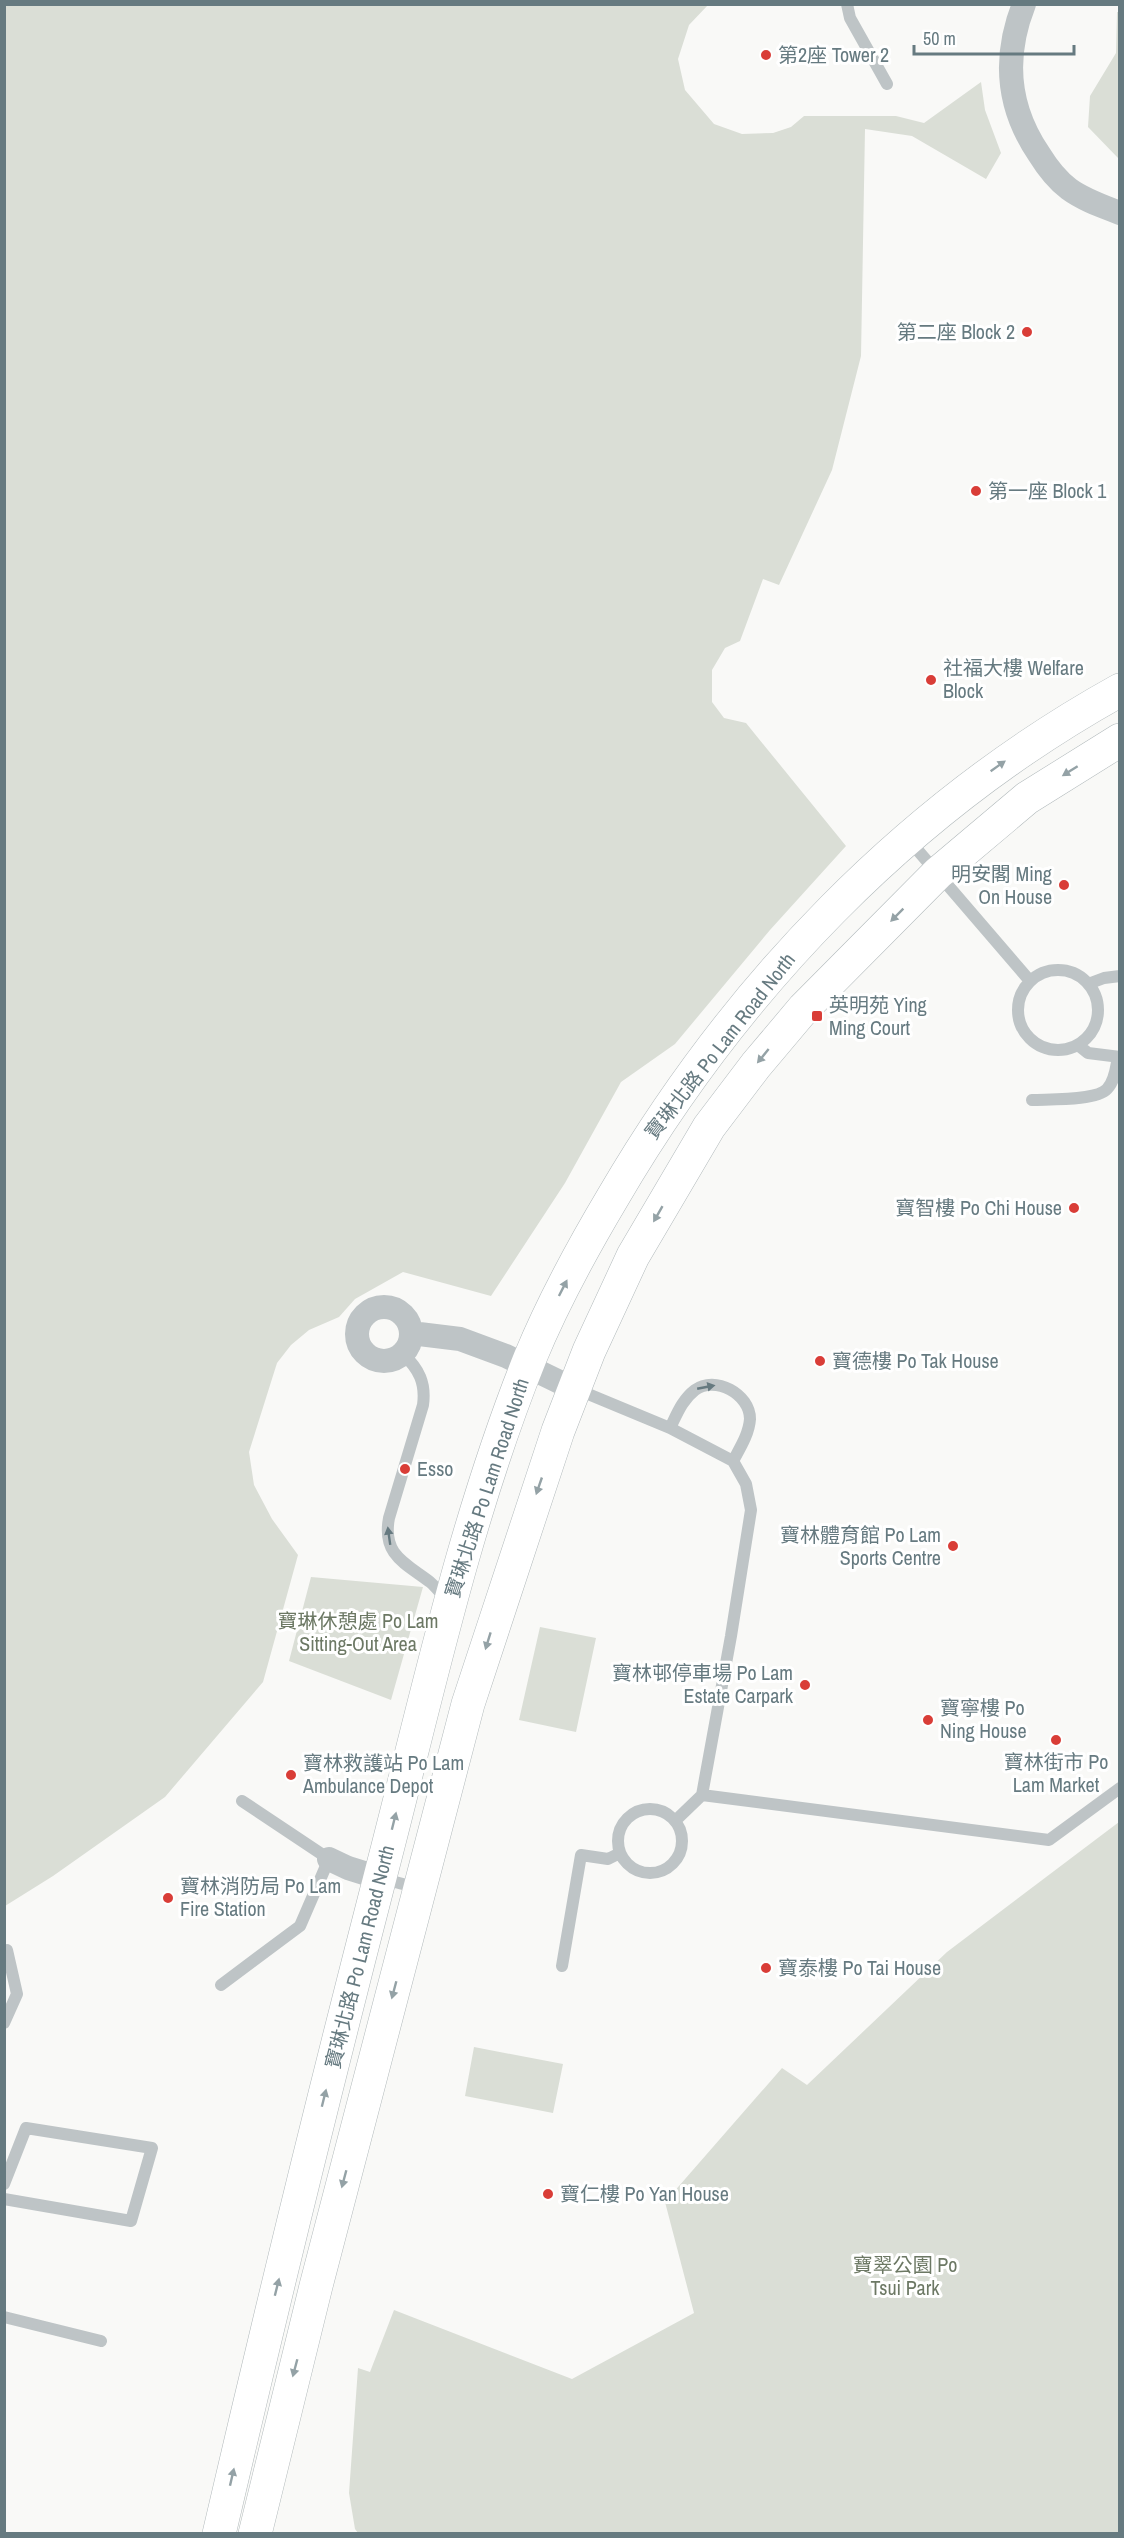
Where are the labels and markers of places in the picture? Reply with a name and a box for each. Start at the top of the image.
place label: 第2座 Tower 2 [778,41,889,68]
marker: 第2座 Tower 2 [759,48,773,62]
place label: 第二座 Block 2 [897,318,1015,345]
marker: 第二座 Block 2 [1020,325,1034,339]
place label: 第一座 Block 1 [988,477,1106,504]
marker: 第一座 Block 1 [969,484,983,498]
place label: 社福大樓 Welfare Block [943,654,1084,704]
marker: 社福大樓 Welfare Block [924,673,938,687]
place label: 明安閣 Ming On House [951,860,1052,910]
marker: 明安閣 Ming On House [1057,878,1071,892]
place label: 英明苑 Ying Ming Court [829,991,927,1041]
marker: 英明苑 Ying Ming Court [810,1009,824,1023]
place label: 寶智樓 Po Chi House [895,1194,1062,1221]
marker: 寶智樓 Po Chi House [1067,1201,1081,1215]
place label: 寶德樓 Po Tak House [832,1347,999,1374]
marker: 寶德樓 Po Tak House [813,1354,827,1368]
place label: Esso [417,1455,453,1482]
marker: Esso [398,1462,412,1476]
place label: 寶林體育館 Po Lam Sports Centre [780,1521,941,1571]
marker: 寶林體育館 Po Lam Sports Centre [946,1539,960,1553]
place label: 寶林邨停車場 Po Lam Estate Carpark [612,1659,794,1709]
marker: 寶林邨停車場 Po Lam Estate Carpark [798,1678,812,1692]
place label: 寶寧樓 Po Ning House [940,1694,1027,1744]
marker: 寶寧樓 Po Ning House [921,1713,935,1727]
marker: 寶林街市 Po Lam Market [1049,1733,1063,1747]
place label: 寶林街市 Po Lam Market [1004,1748,1108,1798]
place label: 寶林救護站 Po Lam Ambulance Depot [302,1749,464,1799]
marker: 寶林救護站 Po Lam Ambulance Depot [284,1768,298,1782]
place label: 寶林消防局 Po Lam Fire Station [180,1872,341,1922]
marker: 寶林消防局 Po Lam Fire Station [161,1891,175,1905]
place label: 寶泰樓 Po Tai House [778,1954,941,1981]
marker: 寶泰樓 Po Tai House [759,1961,773,1975]
place label: 寶仁樓 Po Yan House [560,2180,729,2207]
marker: 寶仁樓 Po Yan House [541,2187,555,2201]

